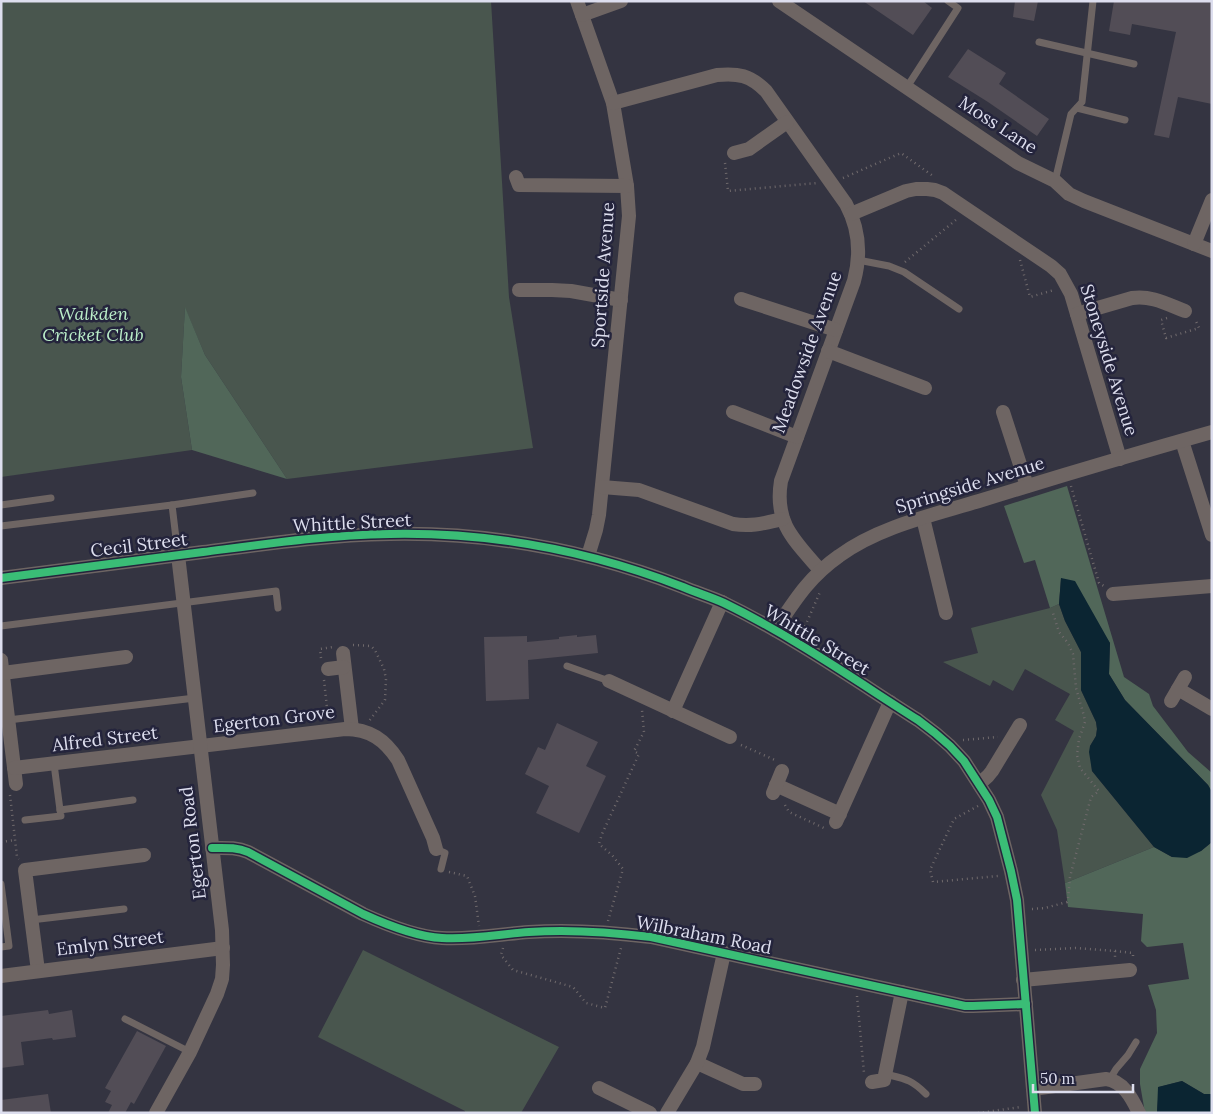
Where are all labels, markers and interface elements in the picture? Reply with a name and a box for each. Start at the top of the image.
street label: Moss Lane [955,91,1042,159]
street label: Sportside Avenue [586,201,619,349]
street label: Meadowside Avenue [767,267,847,436]
street label: Stoneyside Avenue [1075,281,1144,439]
park label: Walkden Cricket Club [42,302,144,346]
street label: Springside Avenue [893,451,1047,518]
street label: Whittle Street [292,508,412,537]
street label: Cecil Street [89,527,189,562]
street label: Whittle Street [760,599,874,680]
street label: Egerton Grove [212,700,336,737]
street label: Alfred Street [50,721,159,757]
street label: Egerton Road [174,785,211,901]
street label: Wilbraham Road [634,910,774,959]
street label: Emlyn Street [55,924,165,961]
scale bar [1033,1062,1133,1094]
text: 50 m [1040,1069,1075,1088]

